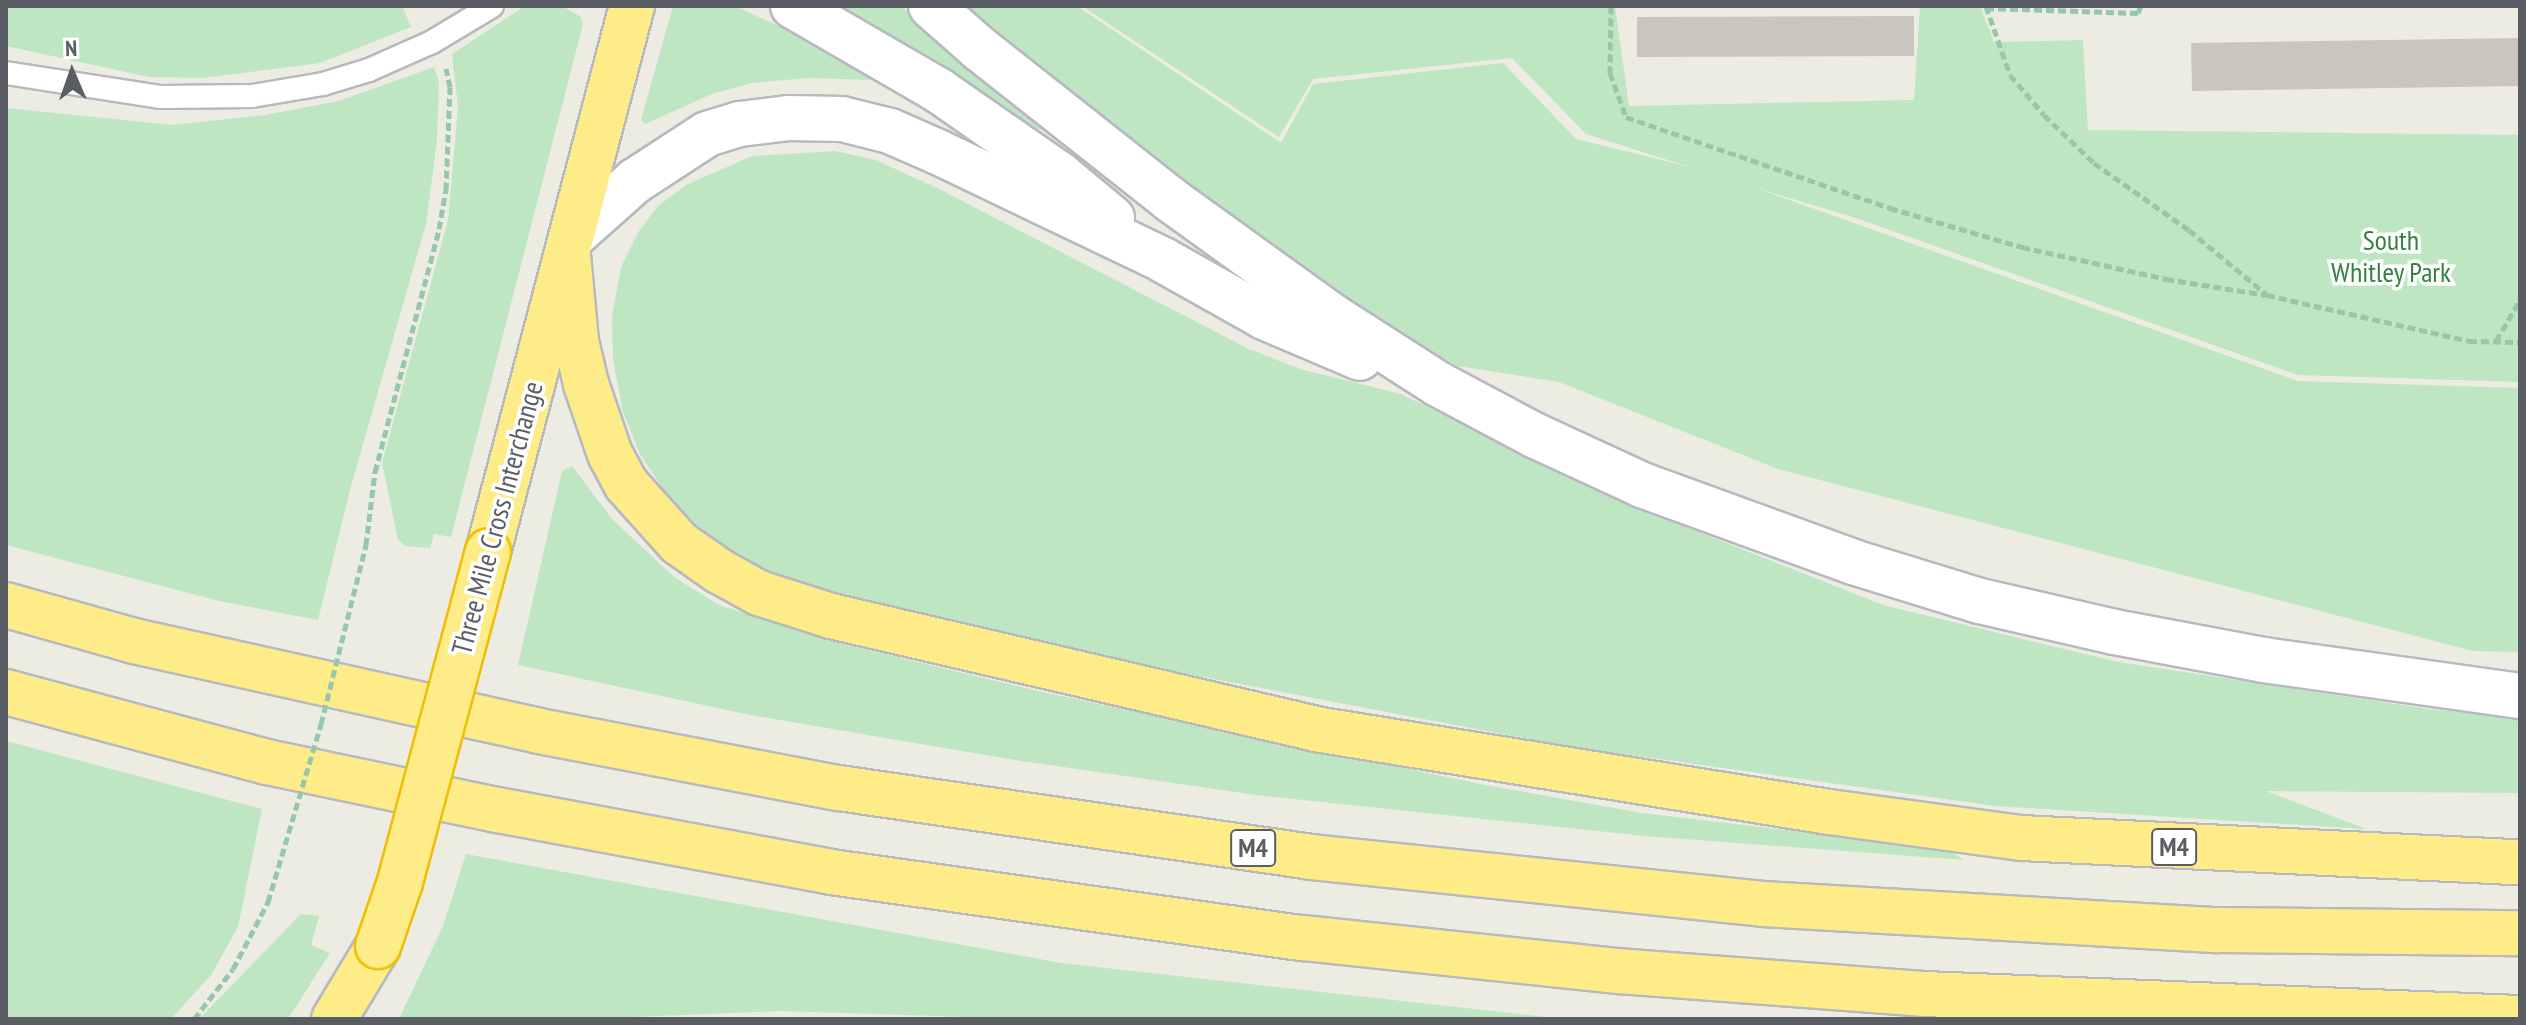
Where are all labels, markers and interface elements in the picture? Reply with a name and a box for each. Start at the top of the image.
north arrow [32,32,112,112]
text: N [65,34,78,62]
park label: South Whitley Park [2331,223,2451,289]
street label: Three Mile Cross Interchange [444,378,550,658]
road number: M4 [2150,825,2198,869]
road number: M4 [1229,826,1277,870]

